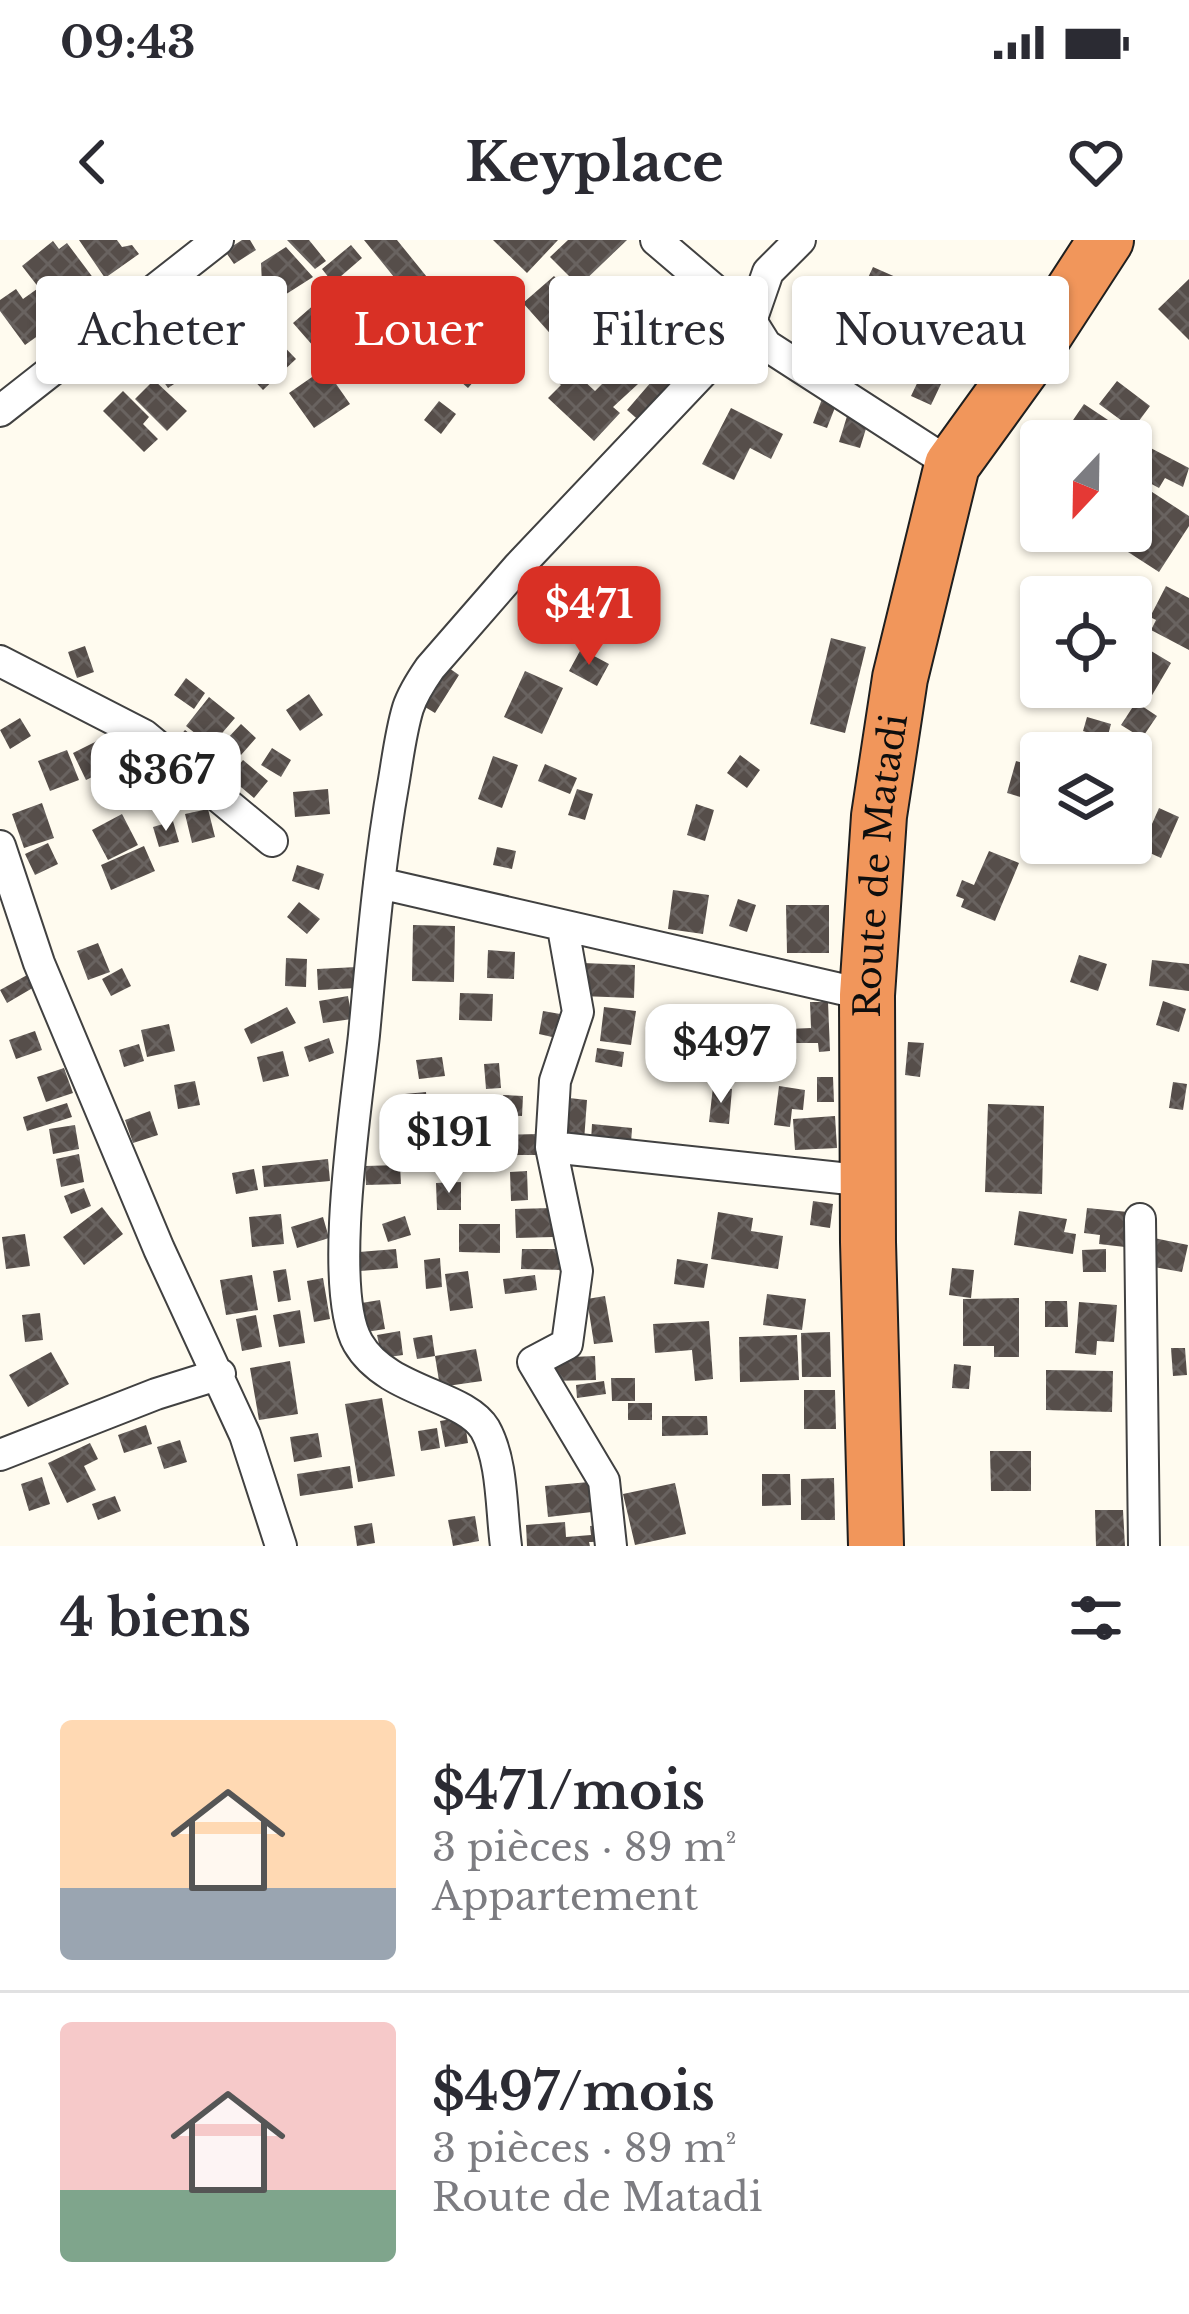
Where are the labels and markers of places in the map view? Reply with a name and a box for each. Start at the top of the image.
pin: $471 [518,566,660,668]
pin: $367 [95,732,237,834]
pin: $497 [650,1004,792,1106]
pin: $191 [378,1094,520,1196]

